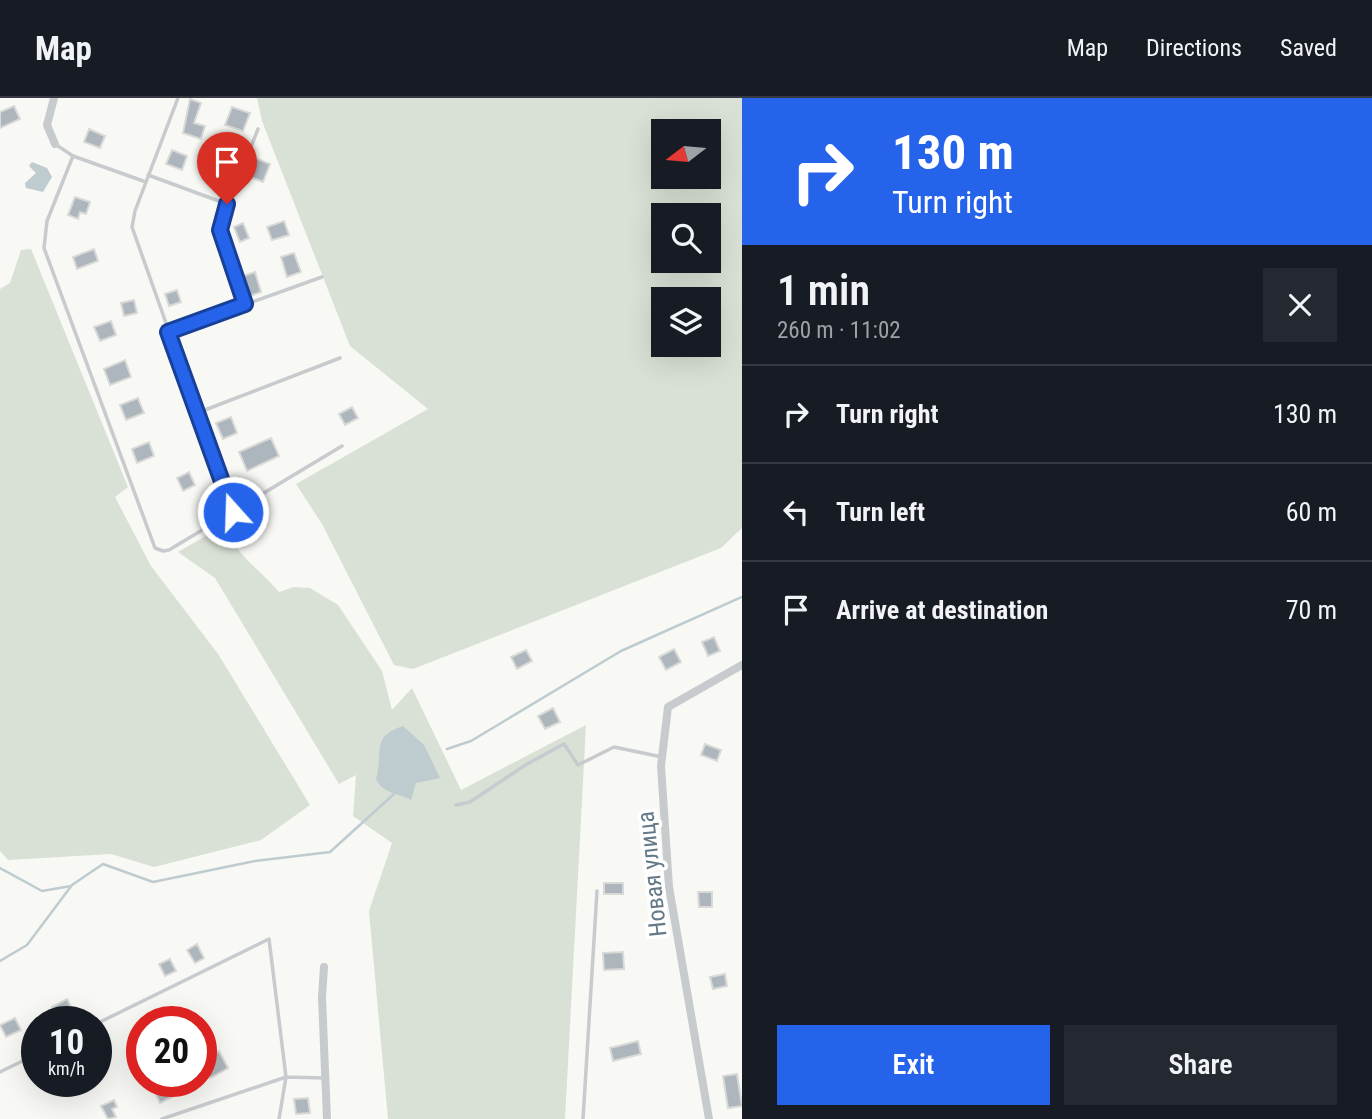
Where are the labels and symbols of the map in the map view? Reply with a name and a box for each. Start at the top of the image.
north arrow [651,119,721,189]
pin [197,132,257,204]
position arrow [196,475,270,549]
street label: Новая улица [632,810,672,938]
speed limit sign: 20 [126,1006,217,1097]

